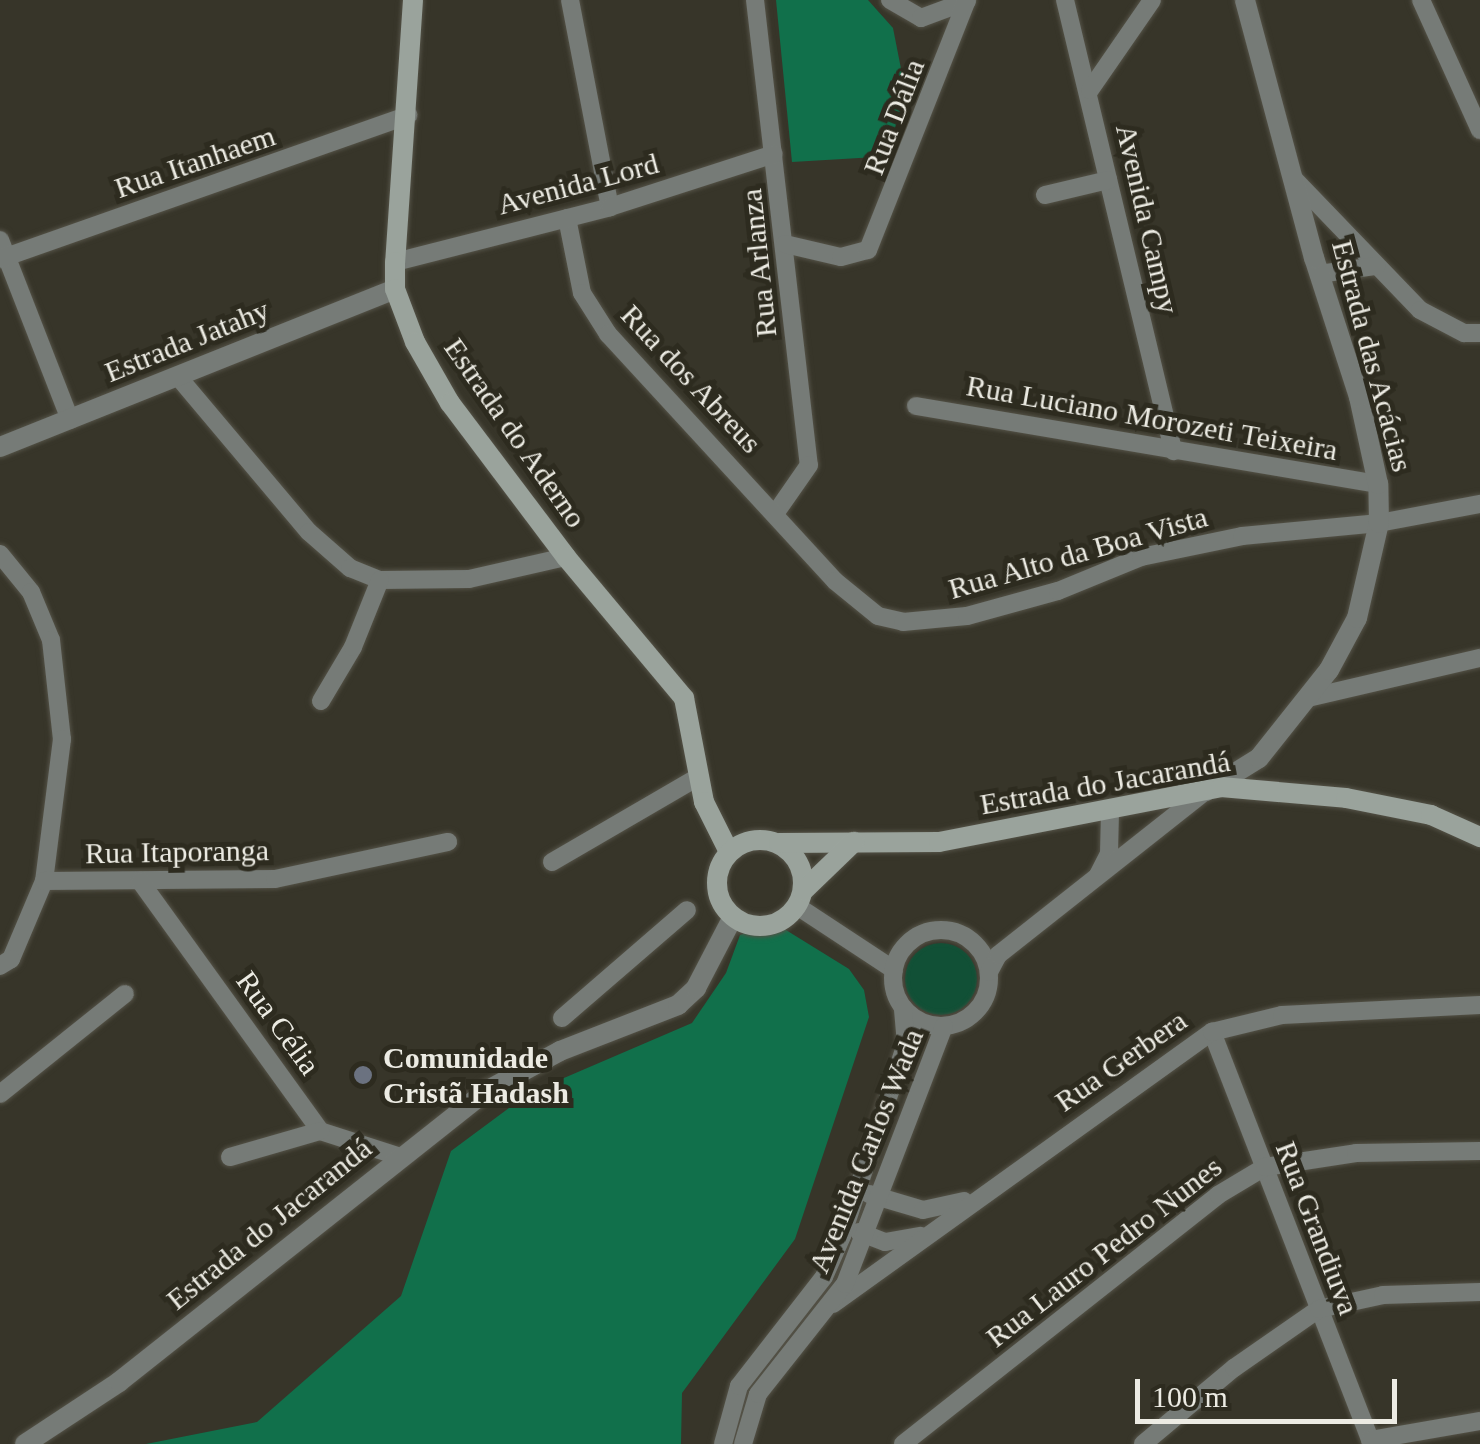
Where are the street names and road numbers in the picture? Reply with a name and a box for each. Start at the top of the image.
street label: Rua Dália [856,54,932,180]
street label: Rua Itanhaem [110,118,280,206]
street label: Avenida Campy [1108,121,1186,317]
street label: Avenida Lord [494,145,662,223]
street label: Rua Arlanza [733,186,785,340]
street label: Estrada das Acácias [1324,235,1420,477]
street label: Estrada Jatahy [100,292,274,390]
street label: Rua dos Abreus [612,297,770,461]
street label: Estrada do Aderno [436,331,594,535]
street label: Rua Luciano Morozeti Teixeira [963,368,1341,468]
street label: Rua Alto da Boa Vista [943,499,1213,607]
street label: Estrada do Jacarandá [977,743,1233,823]
street label: Rua Itaporanga [85,832,269,872]
street label: Rua Célia [228,964,328,1082]
street label: Rua Gerbera [1048,1003,1194,1119]
street label: Avenida Carlos Wada [801,1024,931,1278]
street label: Estrada do Jacarandá [159,1130,379,1318]
street label: Rua Grandiuva [1268,1136,1366,1320]
street label: Rua Lauro Pedro Nunes [979,1149,1229,1355]

